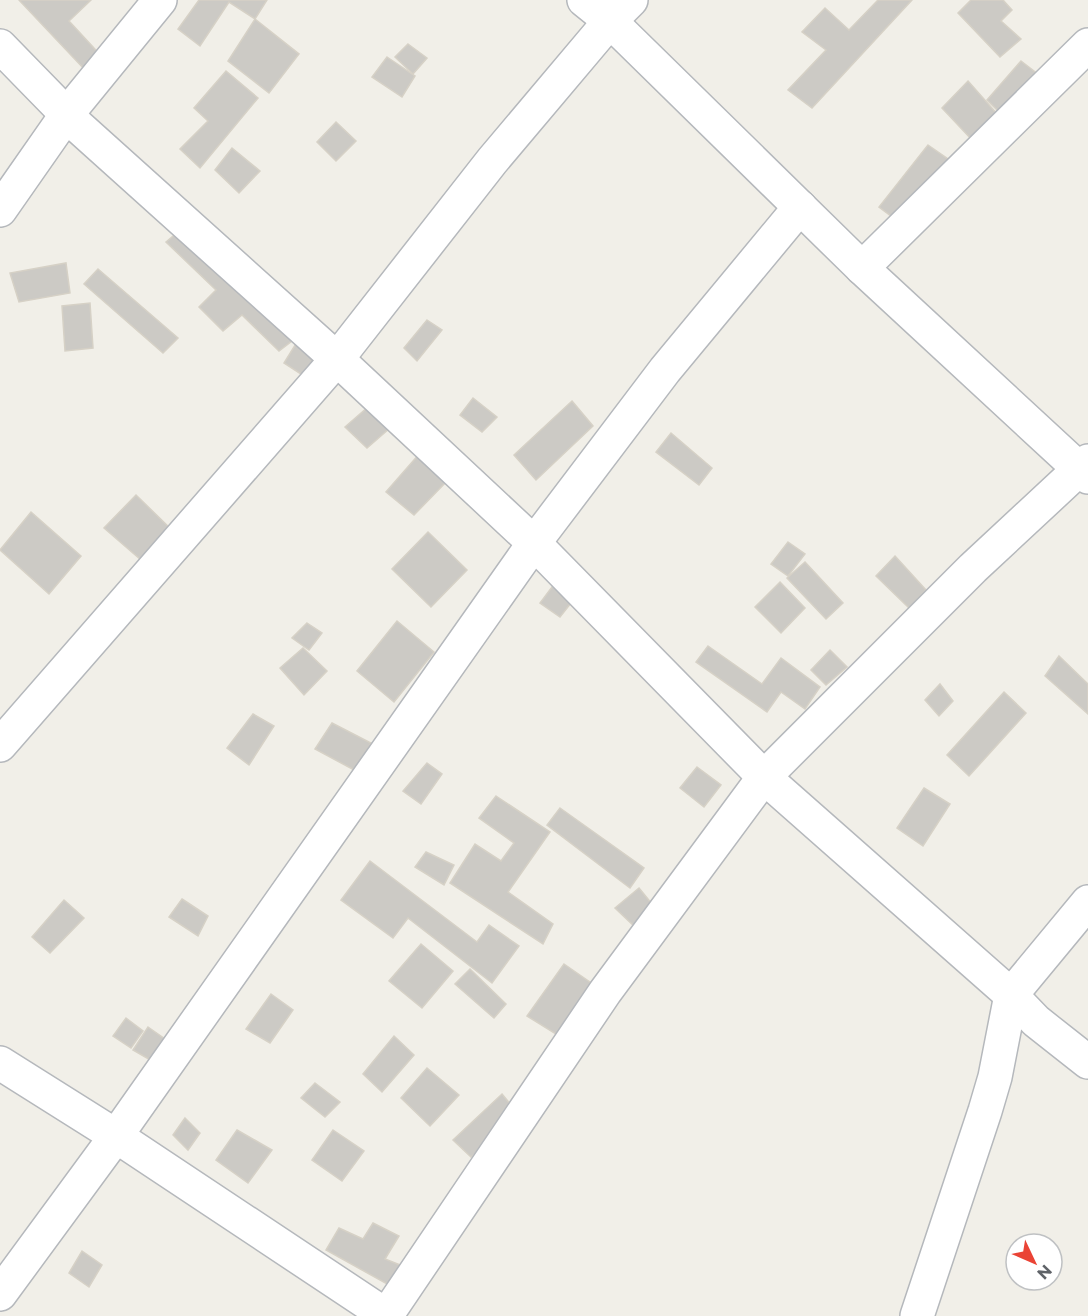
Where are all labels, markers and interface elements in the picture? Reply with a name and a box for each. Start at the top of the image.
north arrow [1004,1232,1064,1292]
text: N [1033,1261,1056,1283]

